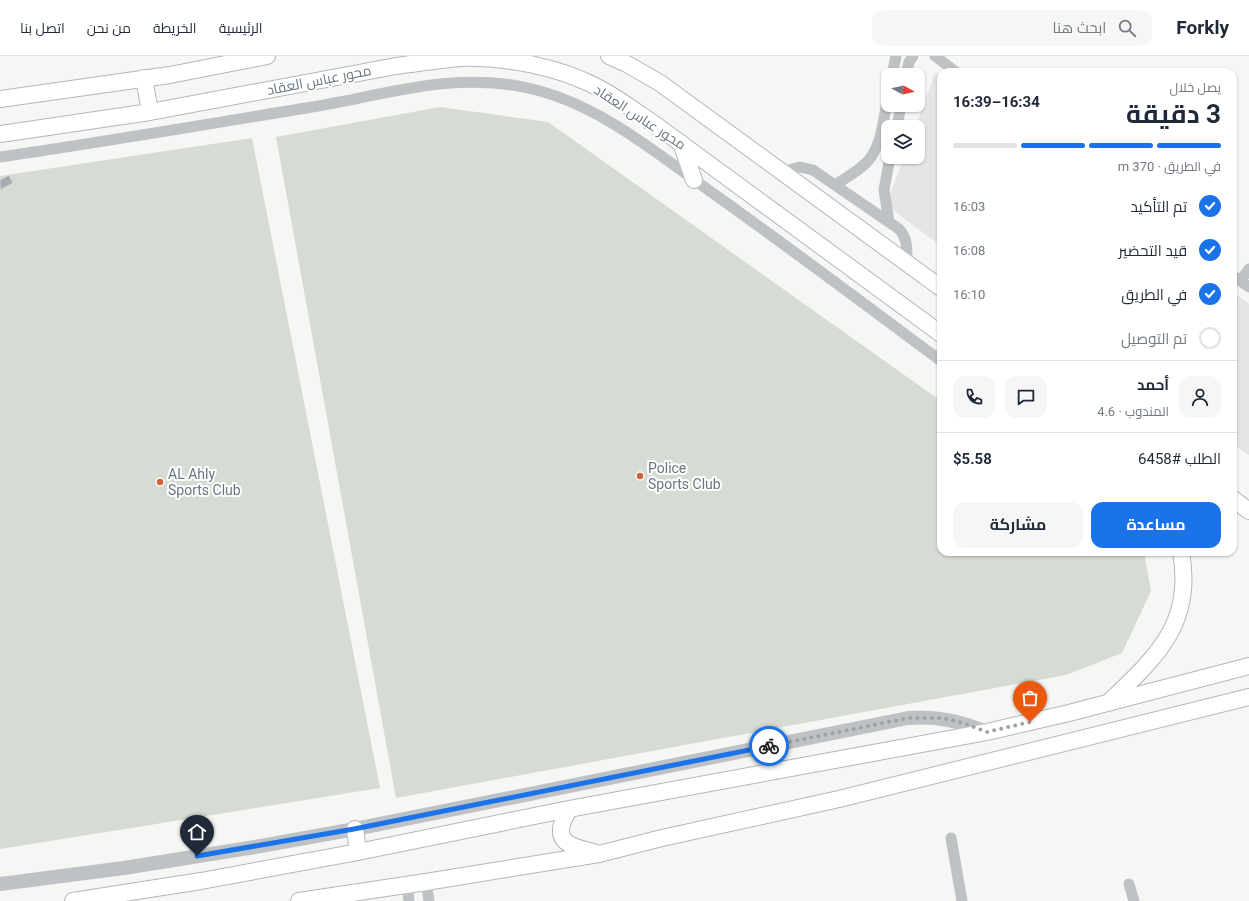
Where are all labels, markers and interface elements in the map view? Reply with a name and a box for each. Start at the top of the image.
search box [872,10,1152,46]
text: Forkly [1176,16,1229,39]
icon: search [1116,17,1138,39]
text: ابحث هنا [1052,19,1106,37]
text: اتصل بنا [20,20,65,36]
text: من نحن [87,20,131,36]
text: الخريطة [153,20,197,36]
text: الرئيسية [219,20,263,36]
street label: محور عباس العقاد [265,62,373,98]
north arrow [881,68,925,112]
map controls [881,68,925,164]
text: يصل خلال [1170,80,1221,95]
street label: محور عباس العقاد [591,81,689,153]
text: 16:34–16:39 [953,93,1040,111]
text: 3 دقيقة [1126,99,1221,129]
button: layers [881,120,925,164]
text: في الطريق · 370 m [1118,159,1221,174]
icon: check [1199,195,1221,217]
text: تم التأكيد [1131,198,1187,216]
text: 16:03 [953,199,985,214]
icon: check [1199,239,1221,261]
text: قيد التحضير [1118,242,1187,260]
text: 16:08 [953,243,985,258]
icon: check [1199,283,1221,305]
text: في الطريق [1121,286,1187,304]
text: 16:10 [953,287,985,302]
text: تم التوصيل [1121,330,1187,348]
button: phone [953,376,995,418]
button: chat [1005,376,1047,418]
text: أحمد [1137,376,1169,394]
button: person [1179,376,1221,418]
text: المندوب · 4.6 [1097,404,1169,419]
text: $5.58 [953,450,992,468]
text: الطلب #6458 [1138,450,1221,468]
place label: Police Sports Club [648,460,721,492]
place label: AL Ahly Sports Club [168,466,241,498]
marker: Police Sports Club [635,471,645,481]
marker: AL Ahly Sports Club [155,477,165,487]
button: مشاركة [953,502,1083,548]
button: مساعدة [1091,502,1221,548]
pin [1013,681,1047,722]
icon: bag [1019,687,1041,709]
courier [749,726,789,766]
icon: bike [758,735,780,757]
pin [180,815,214,856]
icon: home [186,821,208,843]

